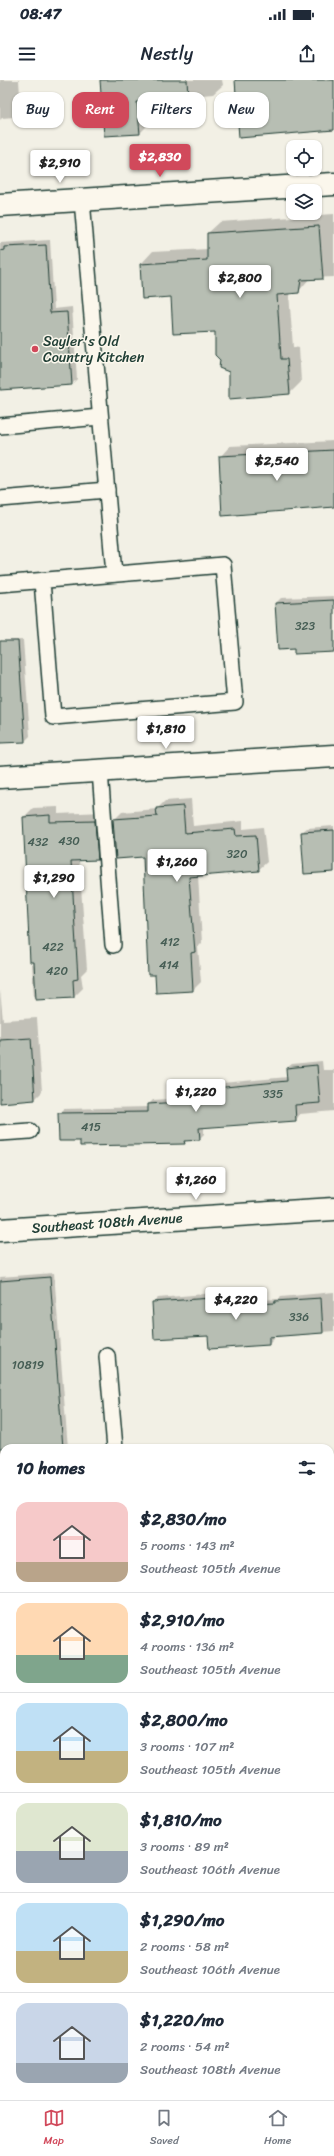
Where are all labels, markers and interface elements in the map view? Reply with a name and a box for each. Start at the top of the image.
text: 08:47 [20,1,61,27]
text: Nestly [141,38,193,70]
icon: menu [16,43,38,65]
icon: share [296,43,318,65]
chip: Buy [12,92,64,128]
chip: Rent [72,92,129,128]
chip: Filters [137,92,206,128]
chip: New [214,92,269,128]
map controls [286,140,322,220]
button: locate [286,140,322,176]
pin: $2,830 [127,144,193,178]
text: $2,830 [139,145,181,168]
pin: $2,910 [27,150,93,184]
text: $2,910 [39,151,81,174]
button: layers [286,184,322,220]
pin: $2,800 [207,265,273,299]
text: $2,800 [218,266,262,289]
place label: Sayler's Old Country Kitchen [43,329,145,370]
marker: Sayler's Old Country Kitchen [30,344,40,354]
pin: $2,540 [244,448,310,482]
text: $2,540 [255,449,299,472]
house number: 323 [295,615,315,637]
pin: $1,810 [133,716,199,750]
text: $1,810 [146,717,186,740]
house number: 430 [58,830,80,852]
house number: 432 [27,831,49,853]
house number: 320 [226,843,248,865]
pin: $1,260 [144,849,210,883]
text: $1,260 [157,850,197,873]
pin: $1,290 [21,865,87,899]
text: $1,290 [33,866,75,889]
house number: 412 [160,931,180,953]
house number: 422 [42,936,64,958]
house number: 414 [159,954,180,976]
house number: 420 [46,960,68,982]
pin: $1,220 [163,1079,229,1113]
text: $1,220 [175,1080,217,1103]
house number: 335 [263,1083,283,1105]
house number: 415 [81,1116,101,1138]
pin: $1,260 [163,1167,229,1201]
text: $1,260 [176,1168,216,1191]
street label: Southeast 108th Avenue [31,1205,184,1241]
pin: $4,220 [203,1287,269,1321]
text: $4,220 [214,1288,258,1311]
house number: 336 [289,1306,309,1328]
house number: 10819 [12,1354,44,1376]
text: 10 homes [16,1453,85,1483]
icon: filters [296,1457,318,1479]
text: $2,830/mo [140,1504,226,1534]
icon: home [48,1518,96,1566]
text: 5 rooms · 143 m² [140,1534,235,1557]
text: Southeast 105th Avenue [140,1557,281,1580]
text: $2,910/mo [140,1605,224,1635]
icon: home [48,1619,96,1667]
text: 4 rooms · 136 m² [140,1635,234,1658]
text: Southeast 105th Avenue [140,1658,281,1681]
text: $2,800/mo [140,1705,228,1735]
icon: home [48,1719,96,1767]
text: 3 rooms · 107 m² [140,1735,234,1758]
text: Southeast 105th Avenue [140,1758,281,1781]
text: $1,810/mo [140,1805,222,1835]
icon: home [48,1819,96,1867]
text: 3 rooms · 89 m² [140,1835,229,1858]
text: Southeast 106th Avenue [140,1858,280,1881]
text: $1,290/mo [140,1905,224,1935]
icon: home [48,1919,96,1967]
text: 2 rooms · 58 m² [140,1935,229,1958]
text: Southeast 106th Avenue [140,1958,280,1981]
text: $1,220/mo [140,2005,224,2035]
icon: home [48,2019,96,2067]
text: 2 rooms · 54 m² [140,2035,230,2058]
text: Southeast 108th Avenue [140,2058,280,2081]
tab: Map [43,2107,65,2150]
tab: Saved [150,2107,179,2150]
tab: Home [264,2107,291,2150]

